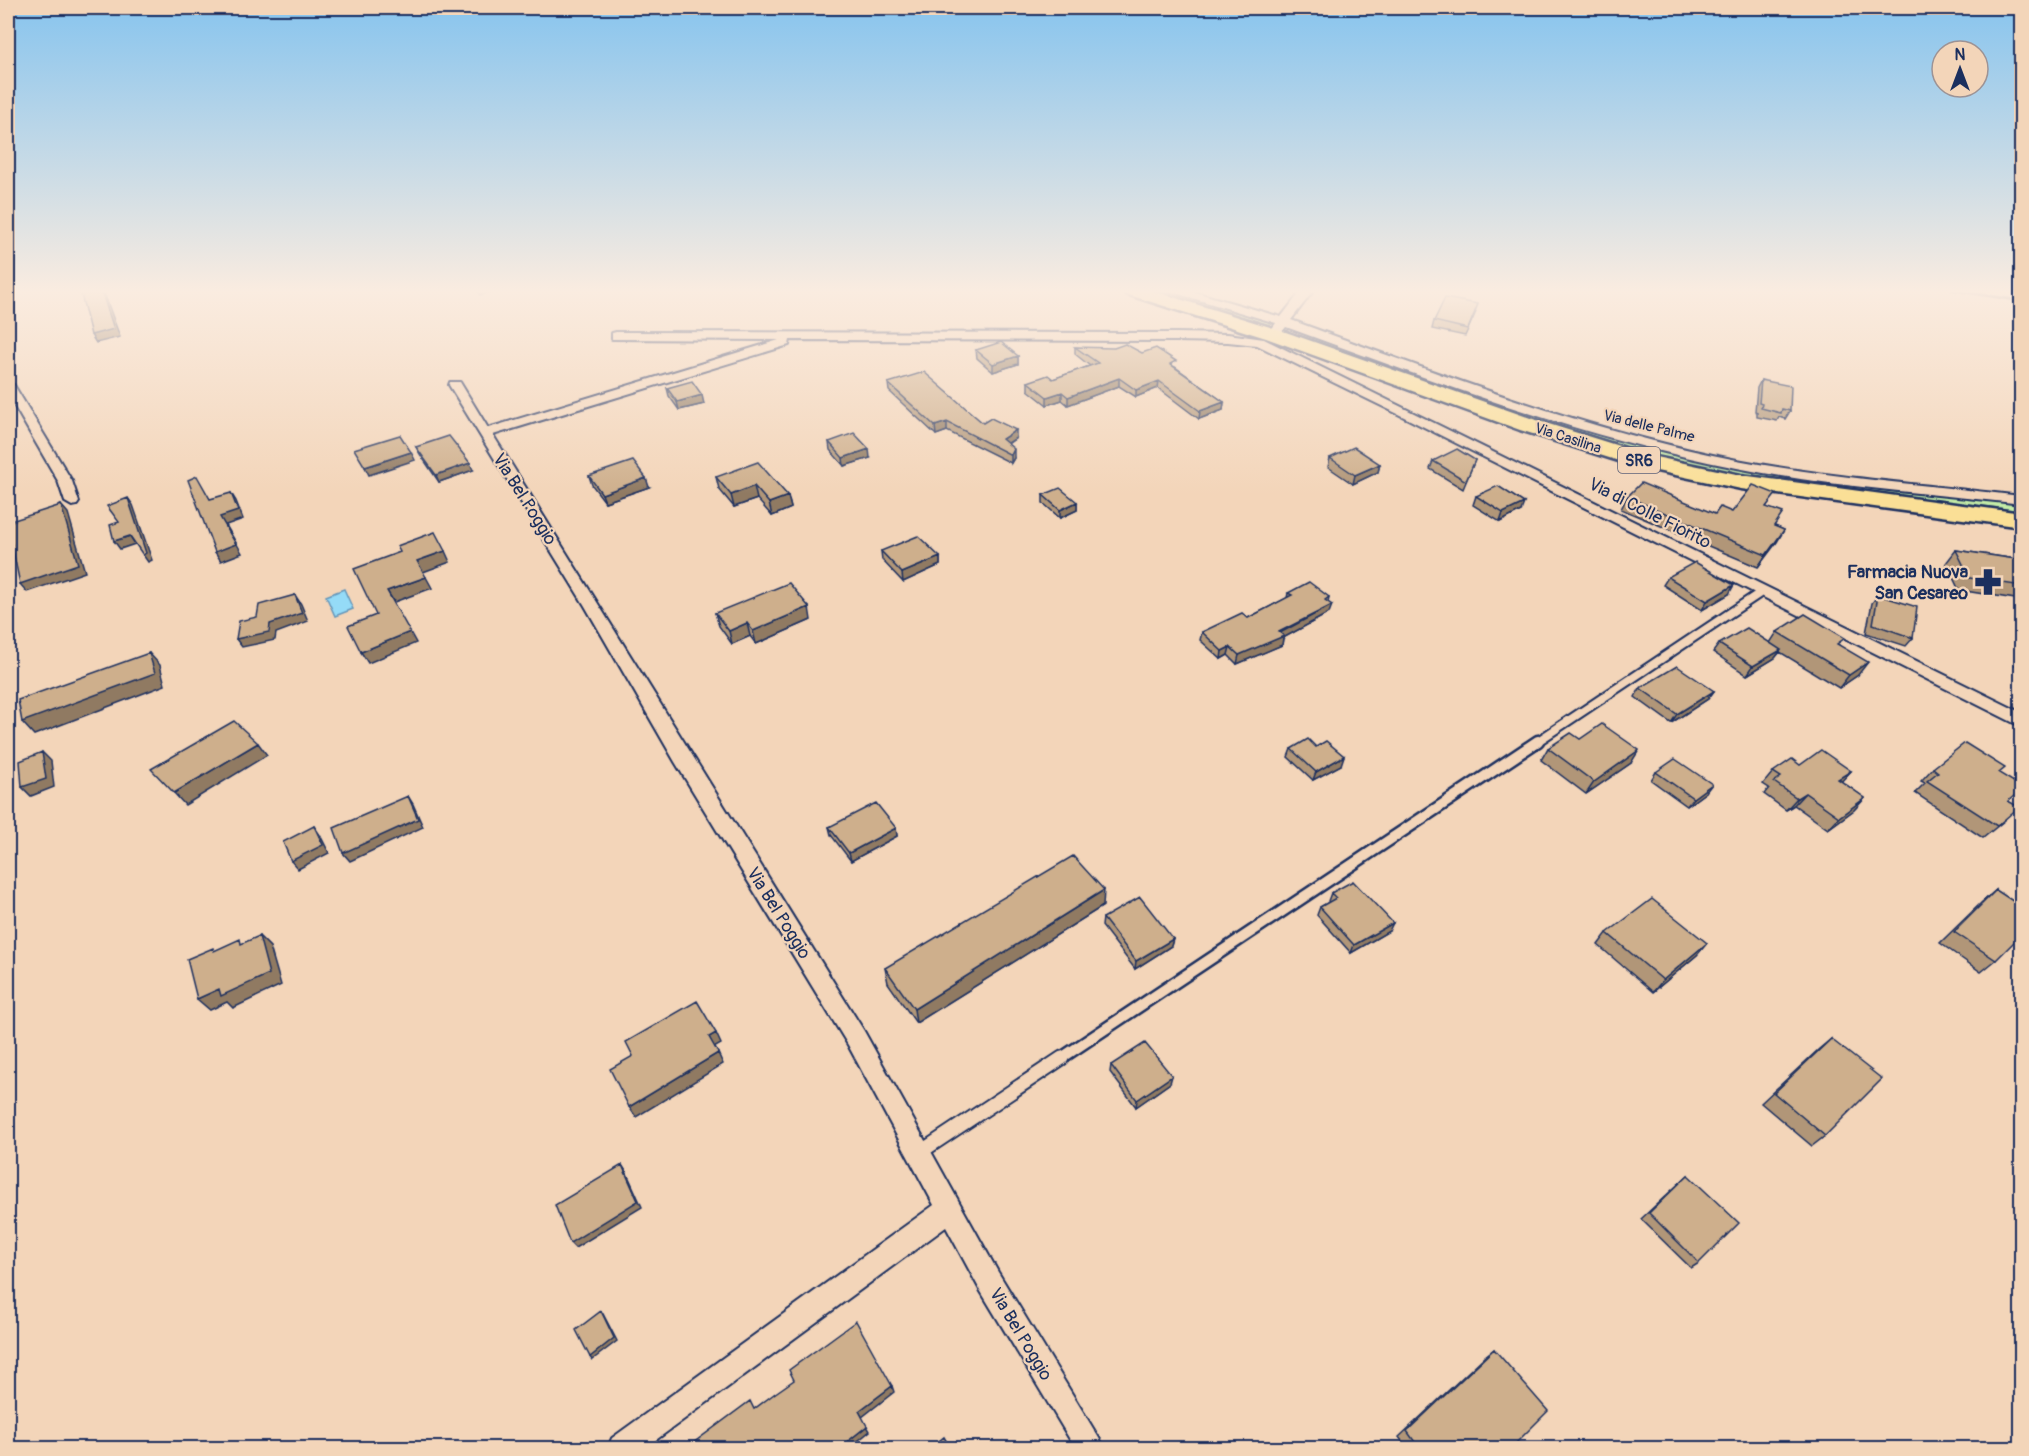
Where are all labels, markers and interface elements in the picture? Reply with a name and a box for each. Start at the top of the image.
north arrow [1930,39,1990,99]
text: N [1955,45,1966,65]
street label: Via delle Palme [1601,406,1697,447]
street label: Via Casilina [1532,419,1604,458]
road number: SR6 [1618,447,1660,473]
street label: Via Bel Poggio [487,449,562,550]
street label: Via di Colle Fiorito [1585,473,1715,554]
place label: Farmacia Nuova San Cesareo [1847,561,1969,605]
pharmacy icon: Farmacia Nuova San Cesareo [1973,567,2003,597]
street label: Via Bel Poggio [741,863,816,964]
street label: Via Bel Poggio [984,1284,1057,1385]

